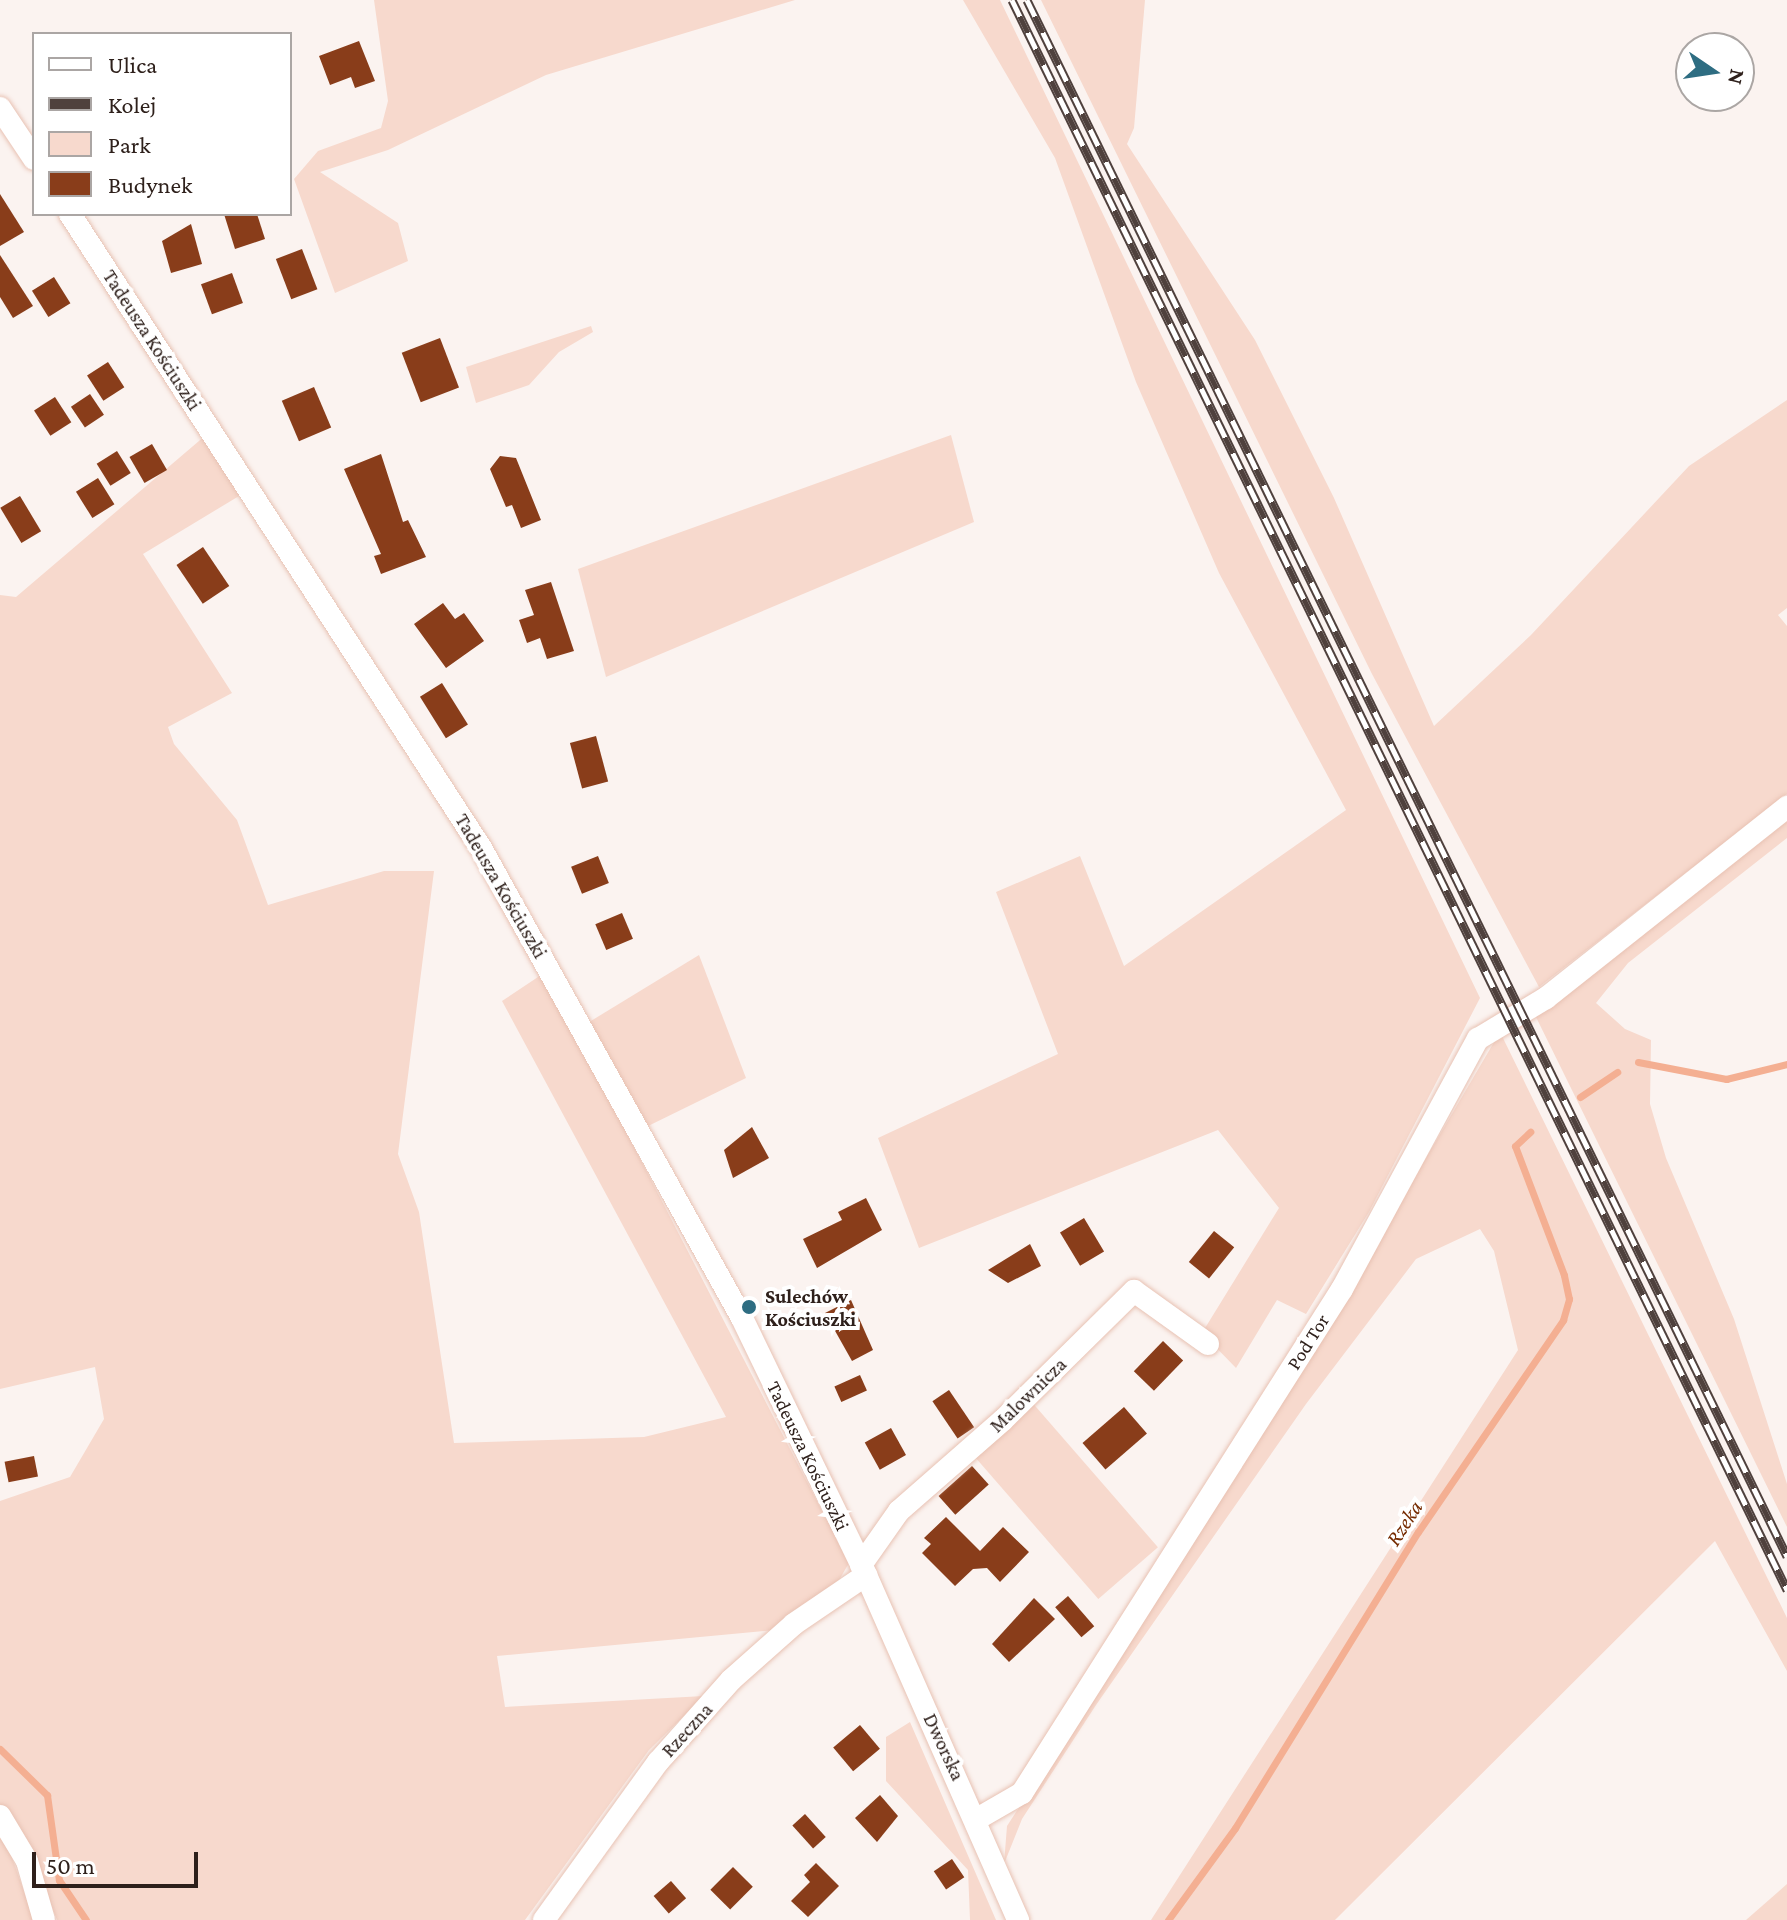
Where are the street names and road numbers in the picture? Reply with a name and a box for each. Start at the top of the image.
street label: Tadeusza Kościuszki [98,265,206,415]
street label: Tadeusza Kościuszki [450,809,552,963]
street label: Pod Tor [1282,1310,1334,1374]
street label: Malownicza [985,1352,1071,1438]
street label: Tadeusza Kościuszki [761,1377,855,1535]
street label: Rzeczna [656,1698,718,1762]
street label: Dworska [918,1710,970,1784]

